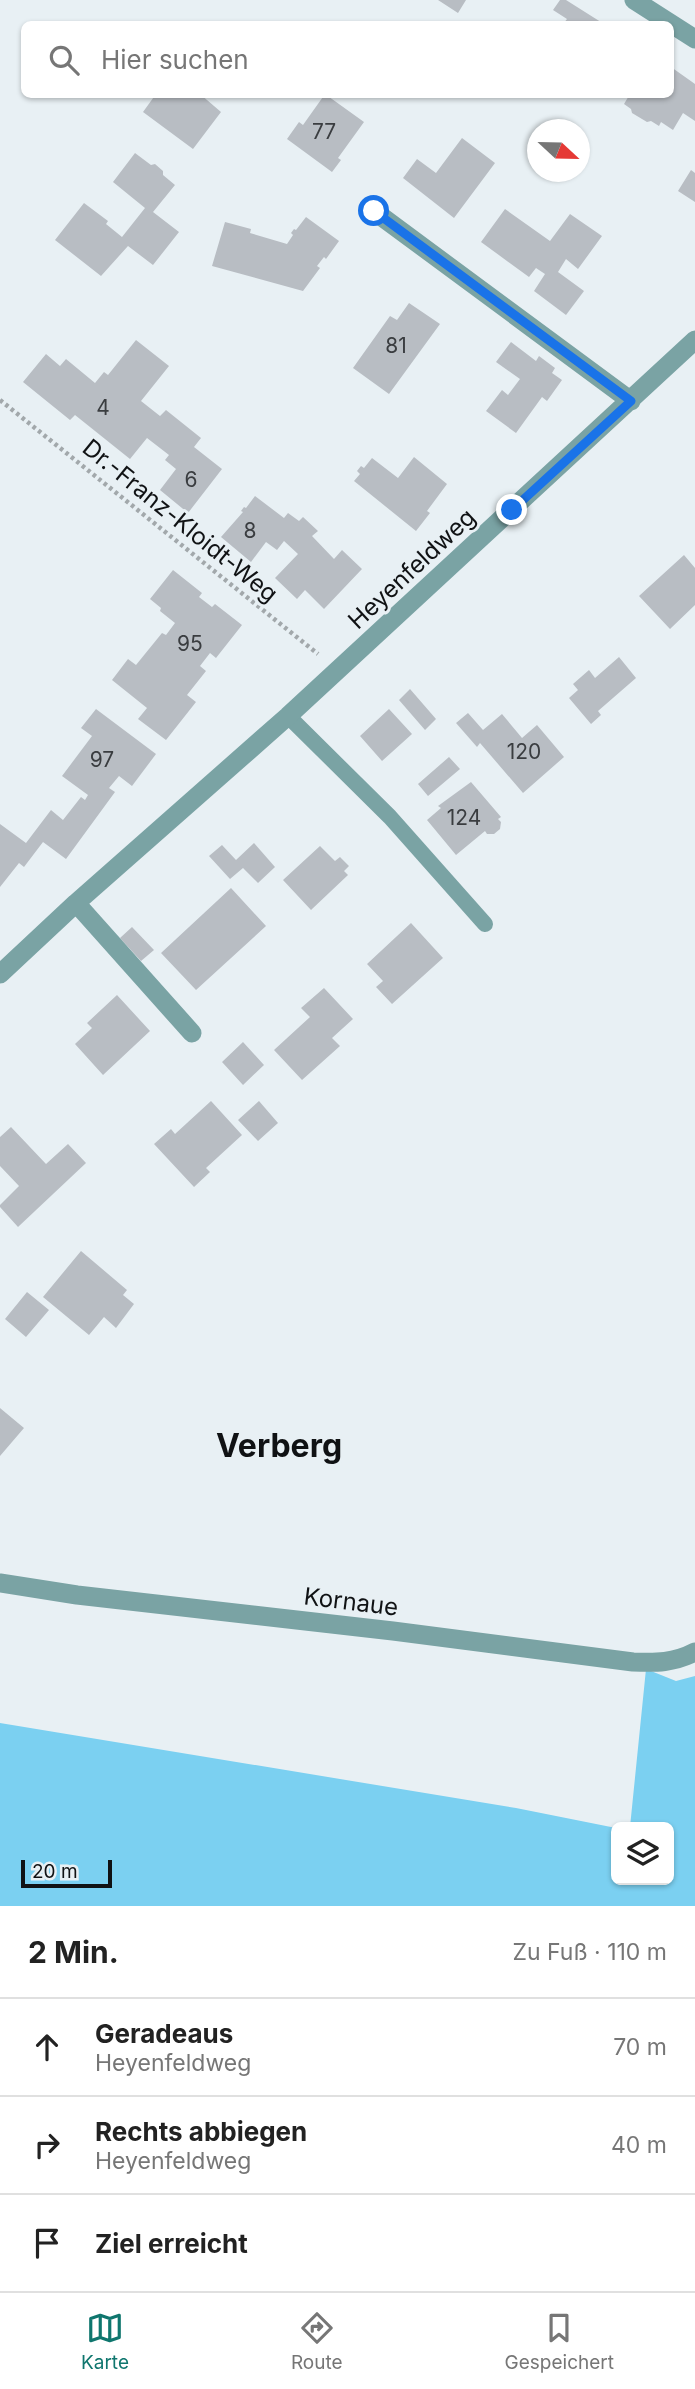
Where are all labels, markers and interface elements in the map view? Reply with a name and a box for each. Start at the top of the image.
search box [21,21,674,98]
icon: search [45,41,83,79]
text: Hier suchen [101,44,249,75]
house number: 77 [312,119,336,144]
north arrow [527,119,590,182]
route start [358,195,389,226]
house number: 81 [385,333,407,358]
house number: 4 [96,395,110,420]
street label: Dr.-Franz-Kloidt-Weg [77,433,284,608]
house number: 6 [184,467,198,492]
route end [496,494,527,525]
street label: Heyenfeldweg [342,502,481,635]
house number: 8 [244,518,257,543]
house number: 95 [177,631,203,656]
house number: 120 [507,739,541,764]
house number: 97 [90,747,114,772]
house number: 124 [447,805,481,830]
district label: Verberg [216,1426,342,1465]
street label: Kornaue [302,1581,400,1622]
map controls [611,1822,674,1885]
button: layers [611,1822,674,1885]
scale bar [21,1857,112,1889]
text: 20 m [32,1860,78,1883]
text: 2 Min. [28,1934,119,1970]
text: Zu Fuß · 110 m [512,1938,667,1966]
text: Geradeaus [95,2018,233,2049]
icon: ahead [28,2028,66,2066]
text: 70 m [613,2033,667,2061]
text: Heyenfeldweg [95,2049,251,2077]
text: Rechts abbiegen [95,2116,307,2147]
icon: right [28,2126,66,2164]
text: 40 m [611,2131,667,2159]
text: Heyenfeldweg [95,2147,251,2175]
icon: arrive [28,2224,66,2262]
text: Ziel erreicht [95,2228,248,2259]
tab: Karte [81,2309,129,2374]
tab: Route [291,2309,343,2374]
tab: Gespeichert [505,2309,614,2374]

